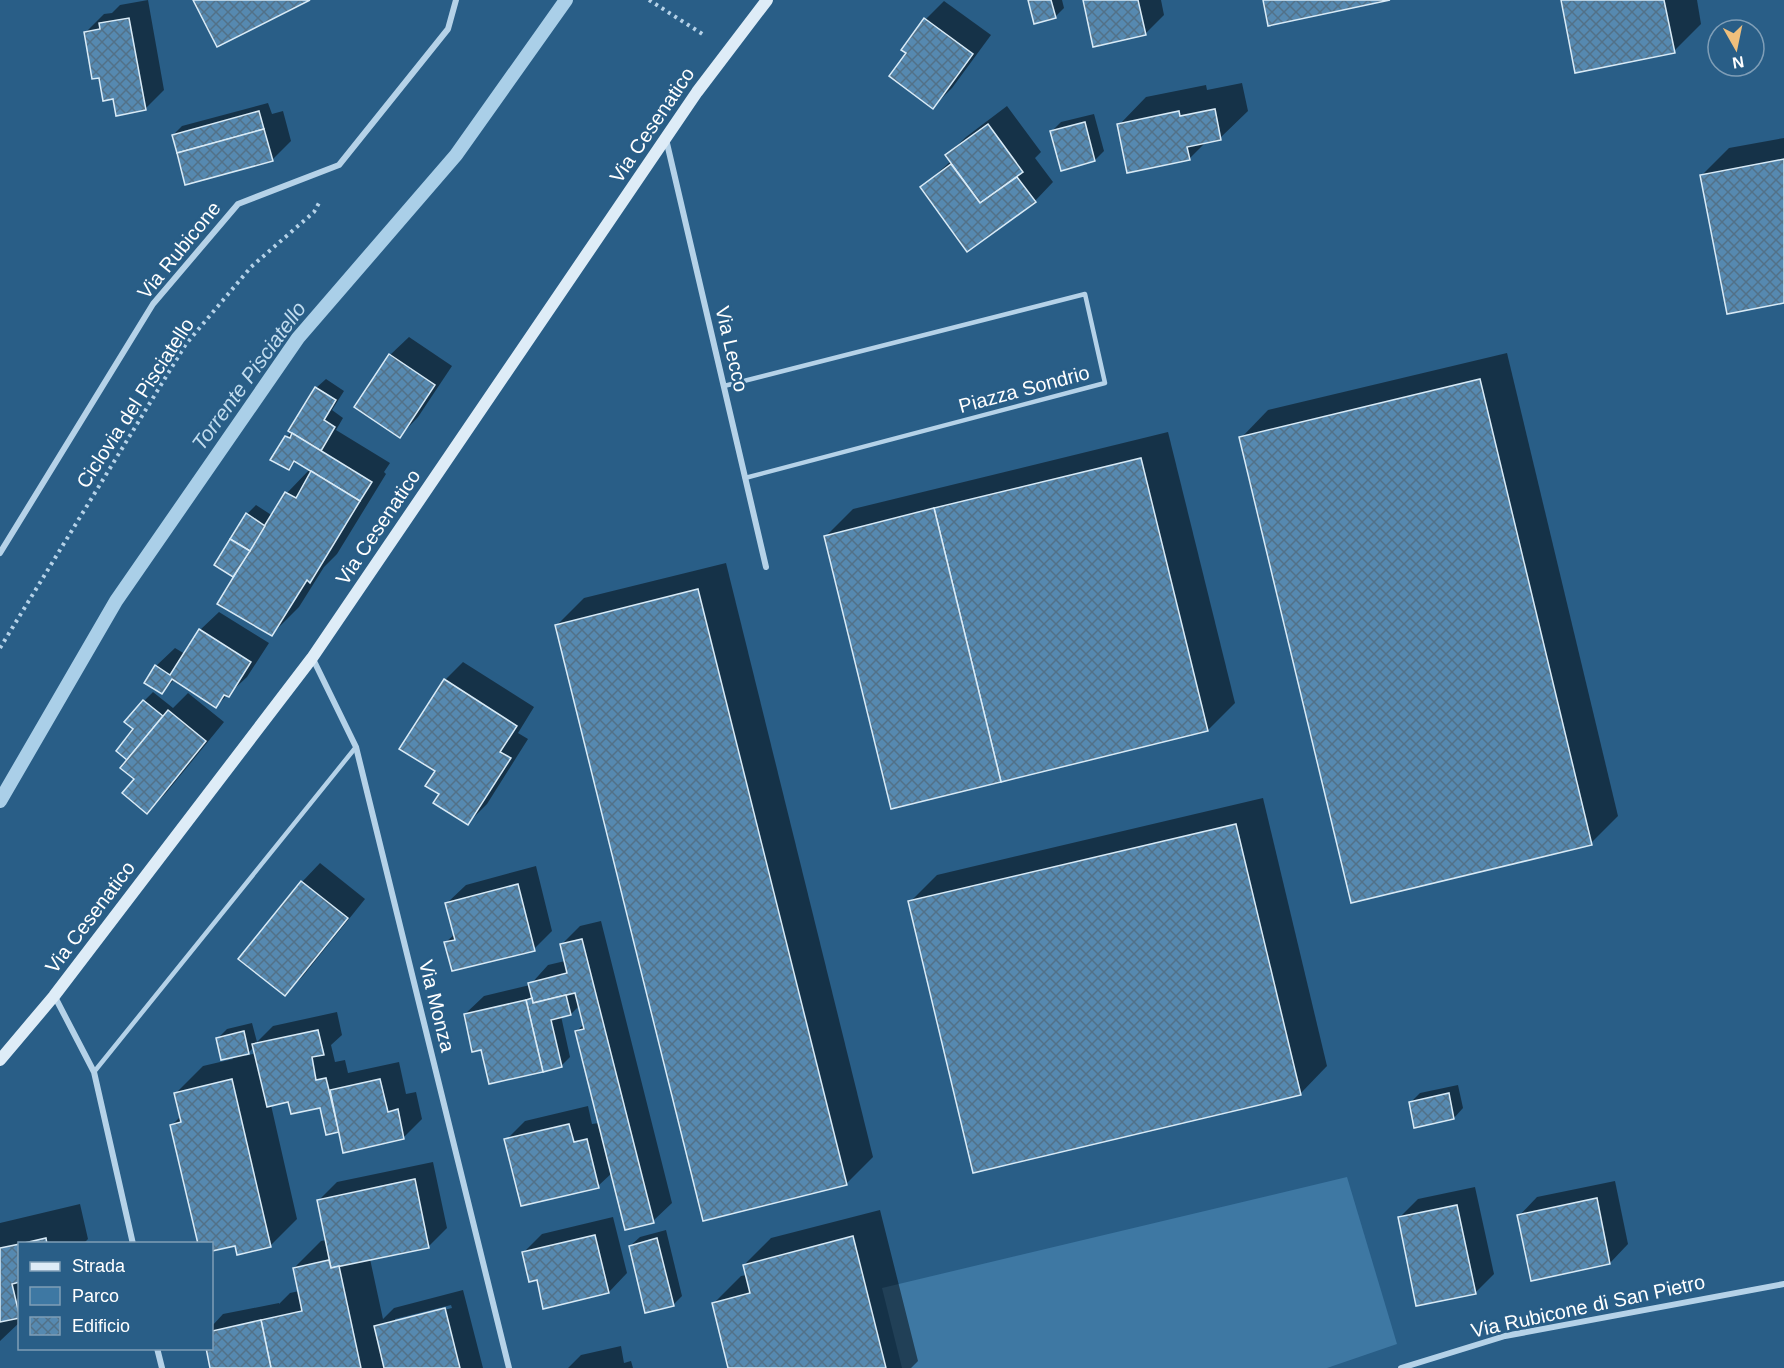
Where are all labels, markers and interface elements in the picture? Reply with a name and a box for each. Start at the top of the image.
north arrow [1706,18,1766,78]
text: N [1731,53,1745,72]
street label: Via Cesenatico [605,63,699,187]
street label: Via Rubicone [133,197,225,303]
water label: Torrente Pisciatello [187,297,310,454]
street label: Via Lecco [711,304,753,394]
street label: Ciclovia del Pisciatello [72,314,198,492]
street label: Piazza Sondrio [956,361,1092,417]
street label: Via Cesenatico [331,465,425,589]
street label: Via Cesenatico [41,857,139,977]
street label: Via Monza [415,958,459,1055]
legend [18,1242,213,1350]
text: Strada [72,1256,126,1276]
street label: Via Rubicone di San Pietro [1469,1270,1707,1342]
text: Parco [72,1286,119,1306]
text: Edificio [72,1316,130,1336]

